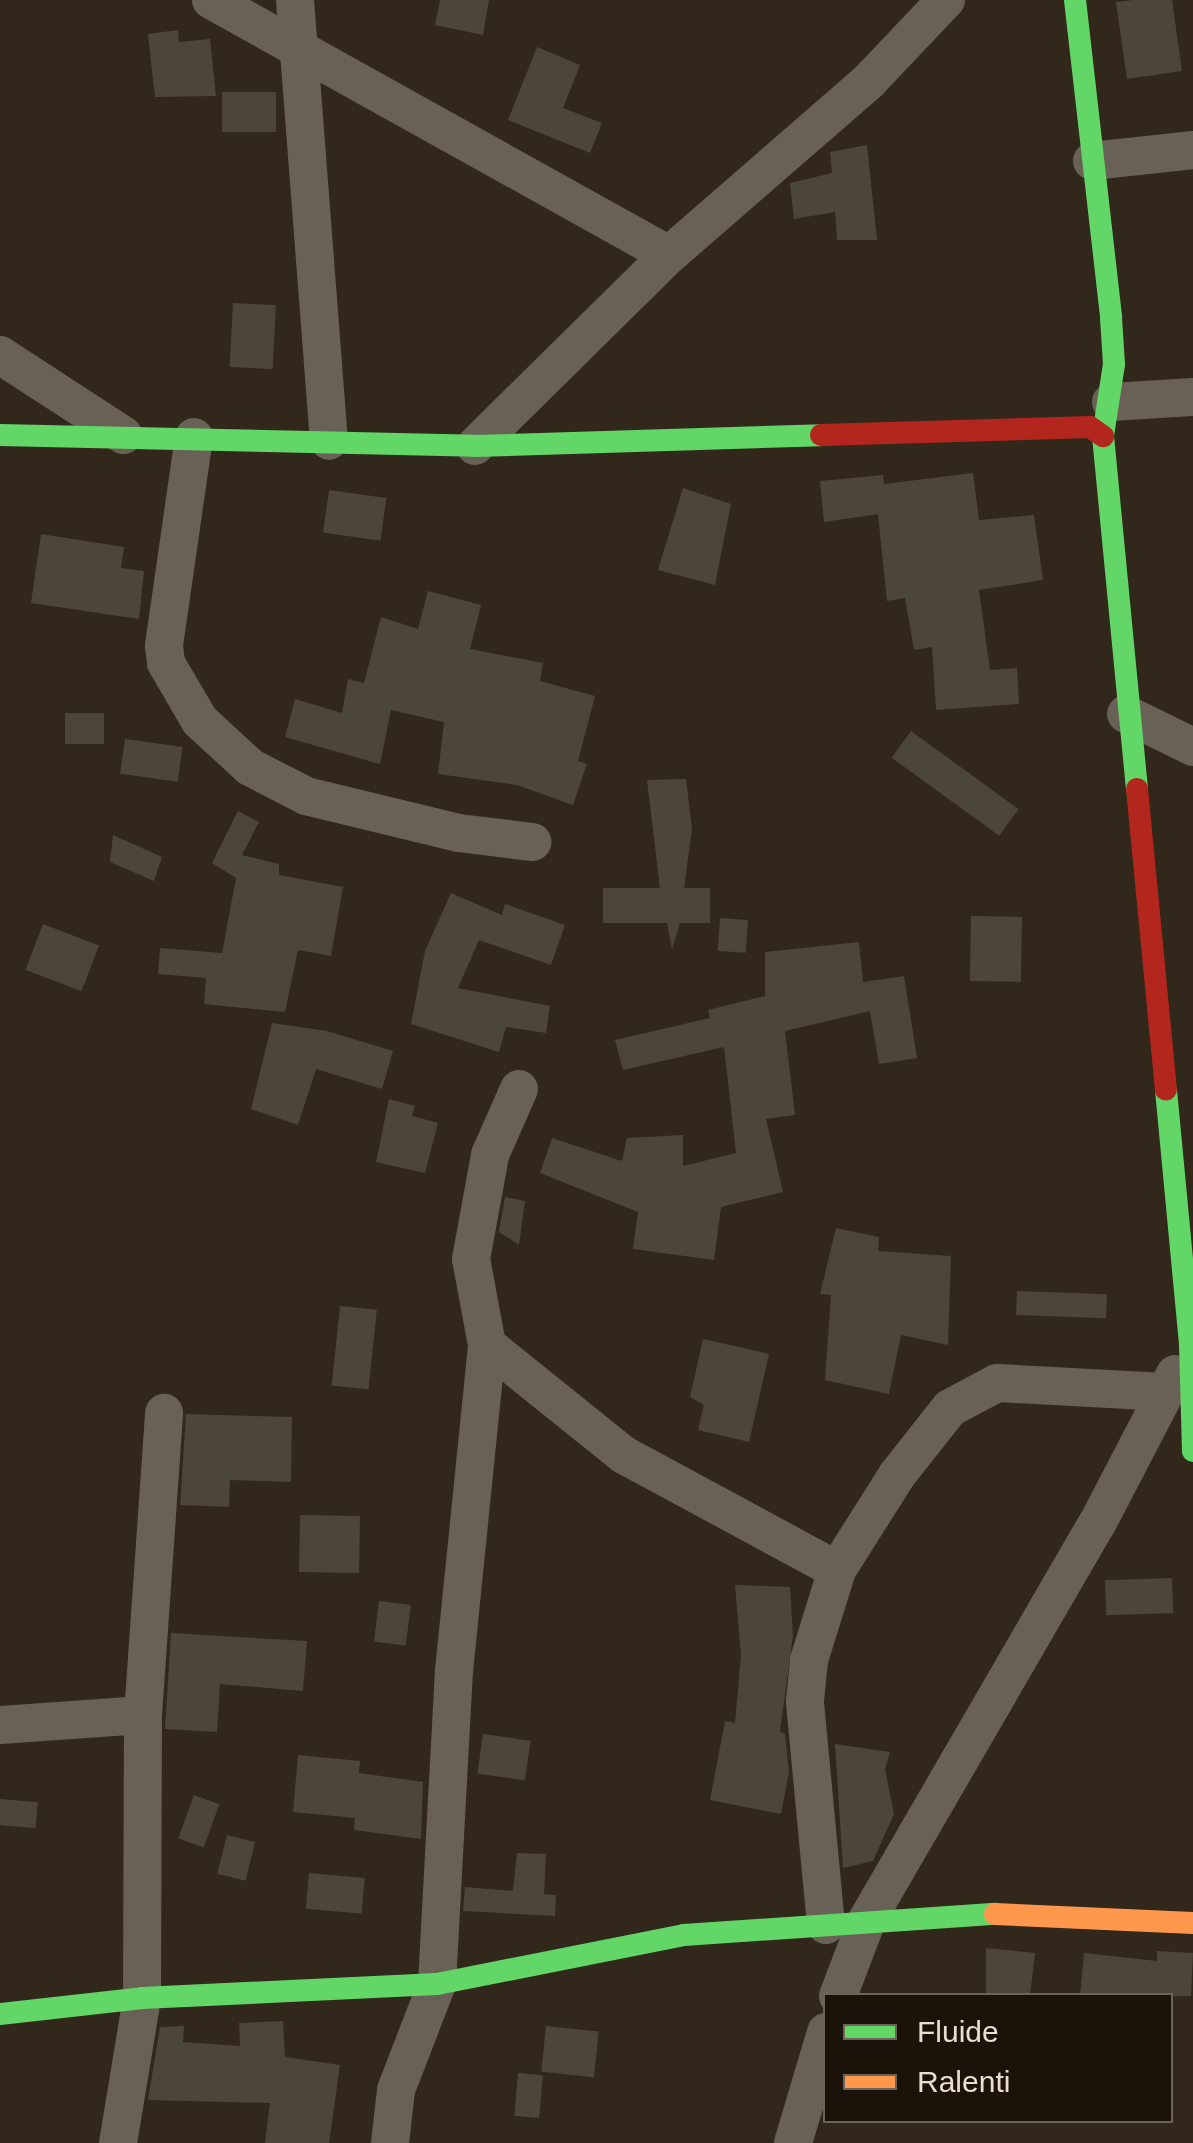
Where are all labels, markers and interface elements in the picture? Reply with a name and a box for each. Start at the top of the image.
legend [823,1993,1173,2123]
text: Fluide [917,2015,999,2048]
text: Ralenti [917,2065,1010,2098]

